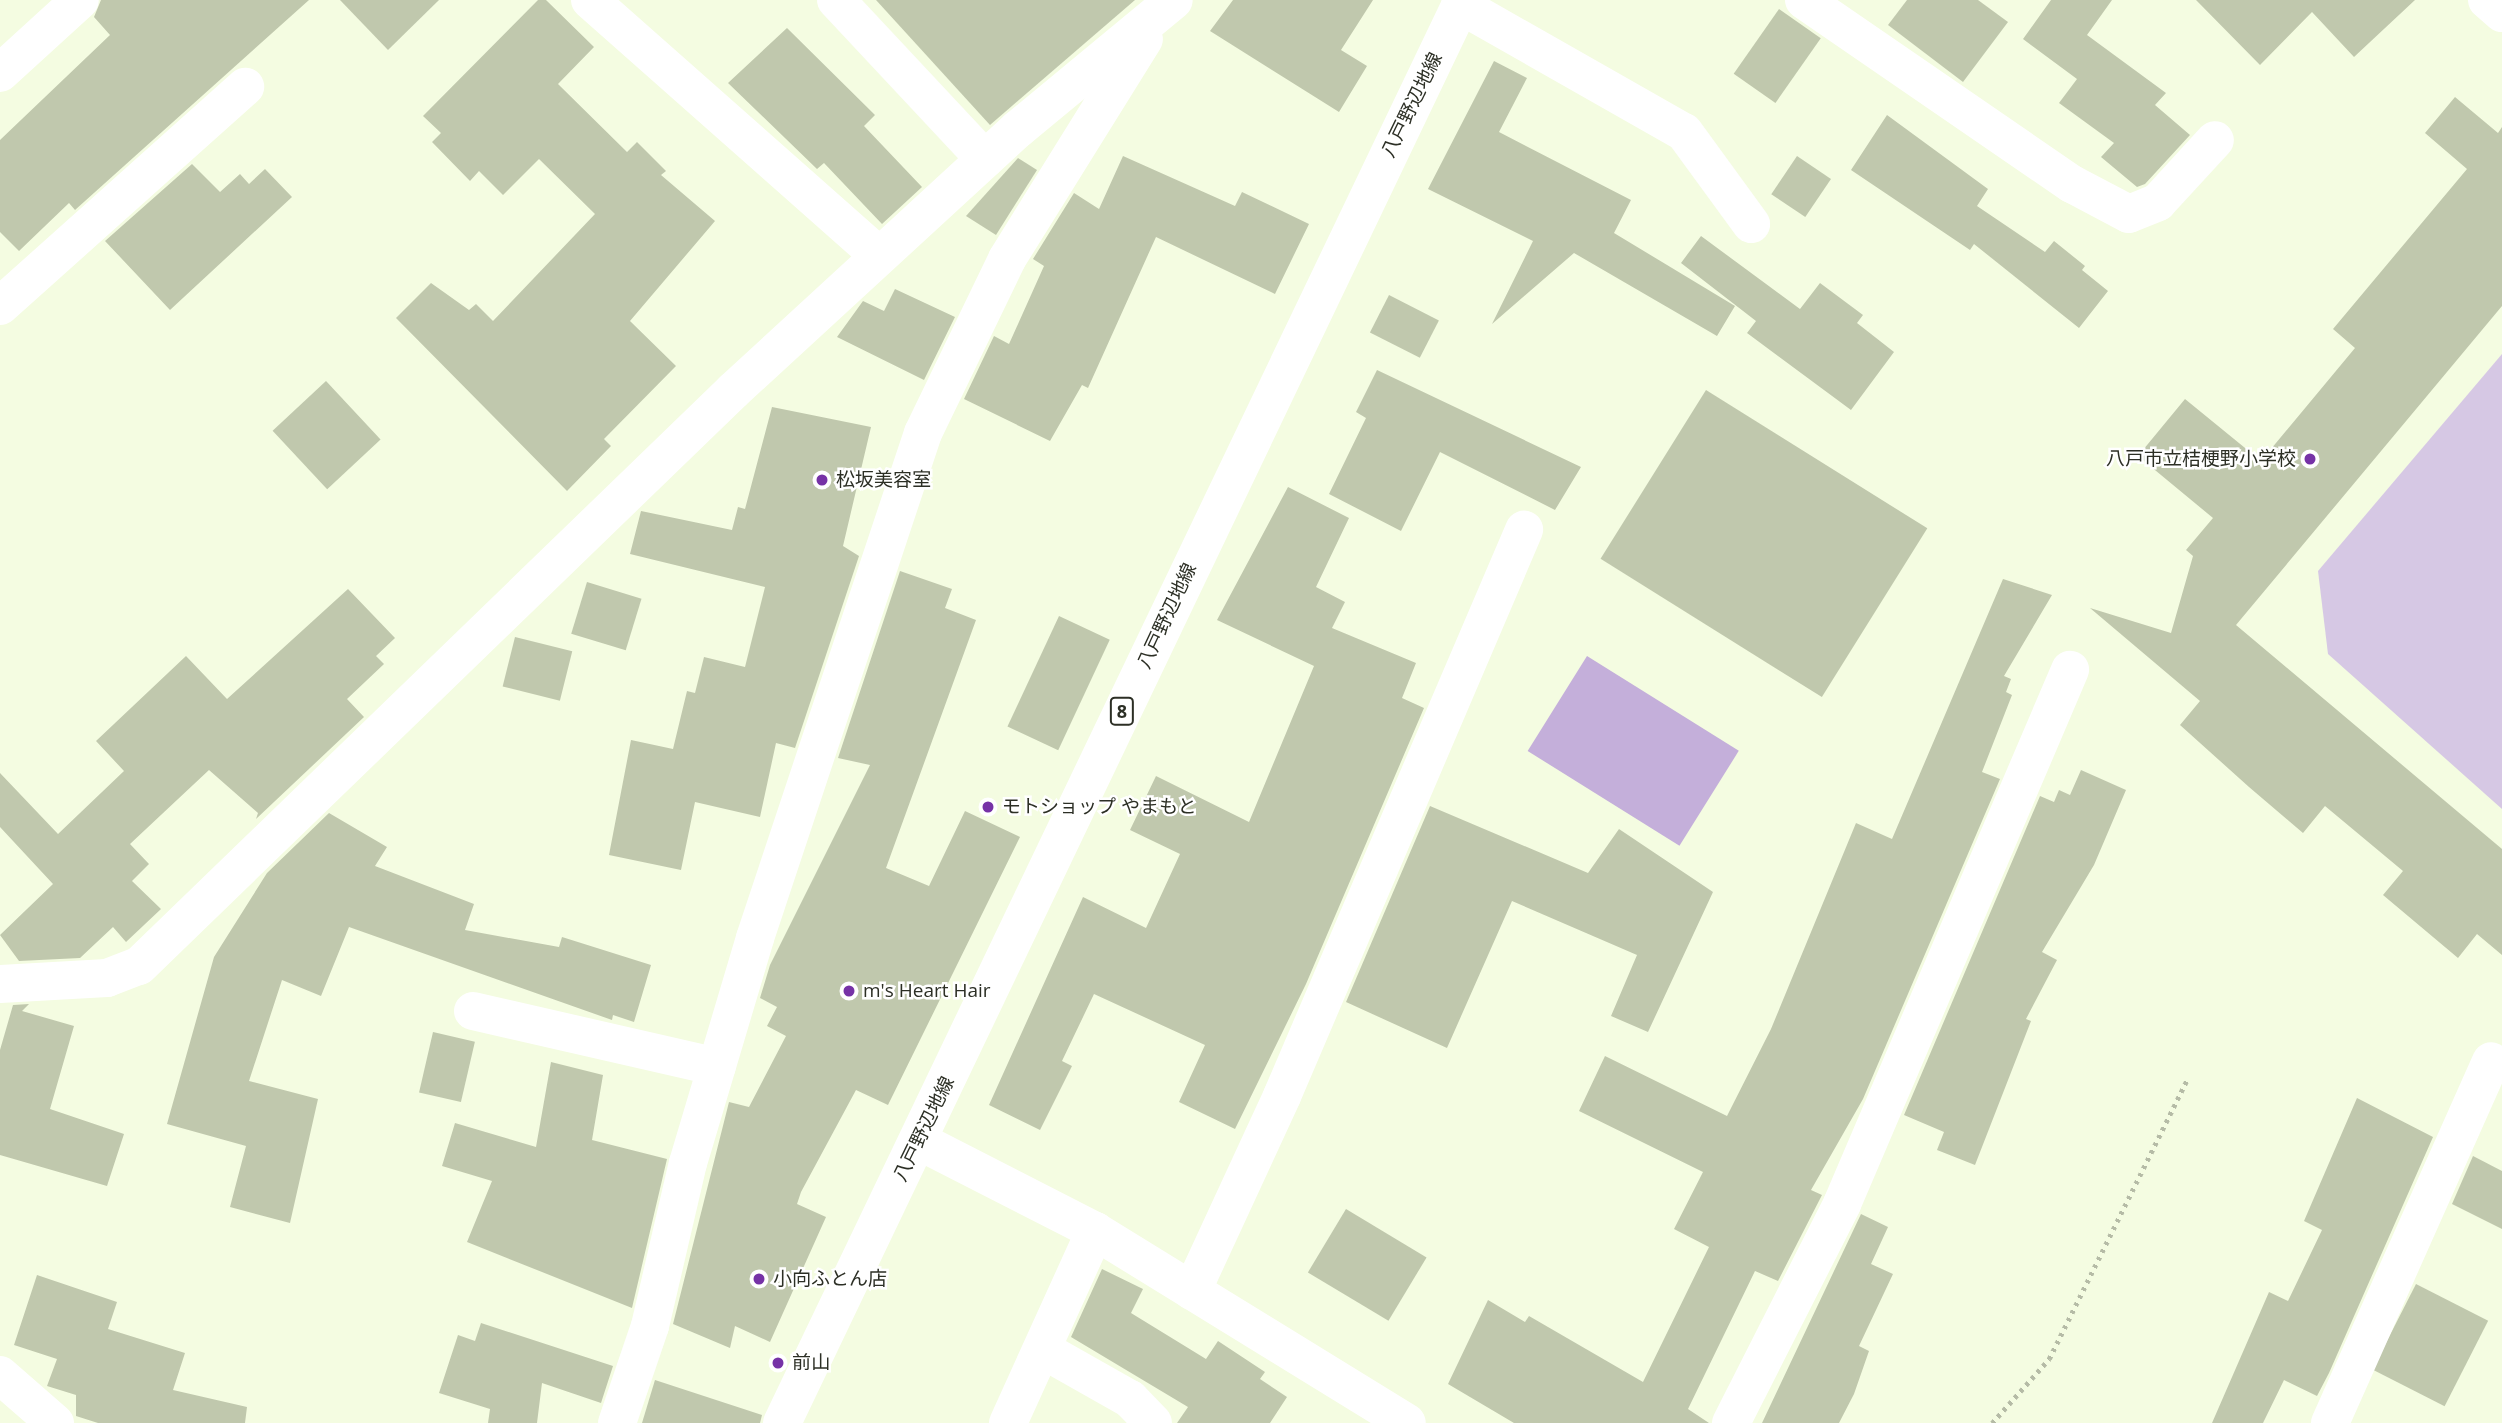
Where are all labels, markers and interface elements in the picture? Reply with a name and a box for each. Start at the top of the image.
street label: 八戸野辺地線 [1377,49,1447,161]
place label: 八戸市立桔梗野小学校 [2106,448,2296,470]
marker: 八戸市立桔梗野小学校 [2302,451,2318,467]
place label: 松坂美容室 [836,469,931,491]
marker: 松坂美容室 [814,472,830,488]
street label: 八戸野辺地線 [1133,560,1201,672]
road number: 8 [1110,696,1134,726]
place label: モトショップ やまもと [1002,796,1197,818]
marker: モトショップ やまもと [980,799,996,815]
place label: m's Heart Hair [863,980,991,1002]
marker: m's Heart Hair [841,983,857,999]
street label: 八戸野辺地線 [889,1073,959,1185]
place label: 小向ふとん店 [773,1268,887,1290]
marker: 小向ふとん店 [751,1271,767,1287]
place label: 前山 [792,1352,830,1374]
marker: 前山 [770,1355,786,1371]

